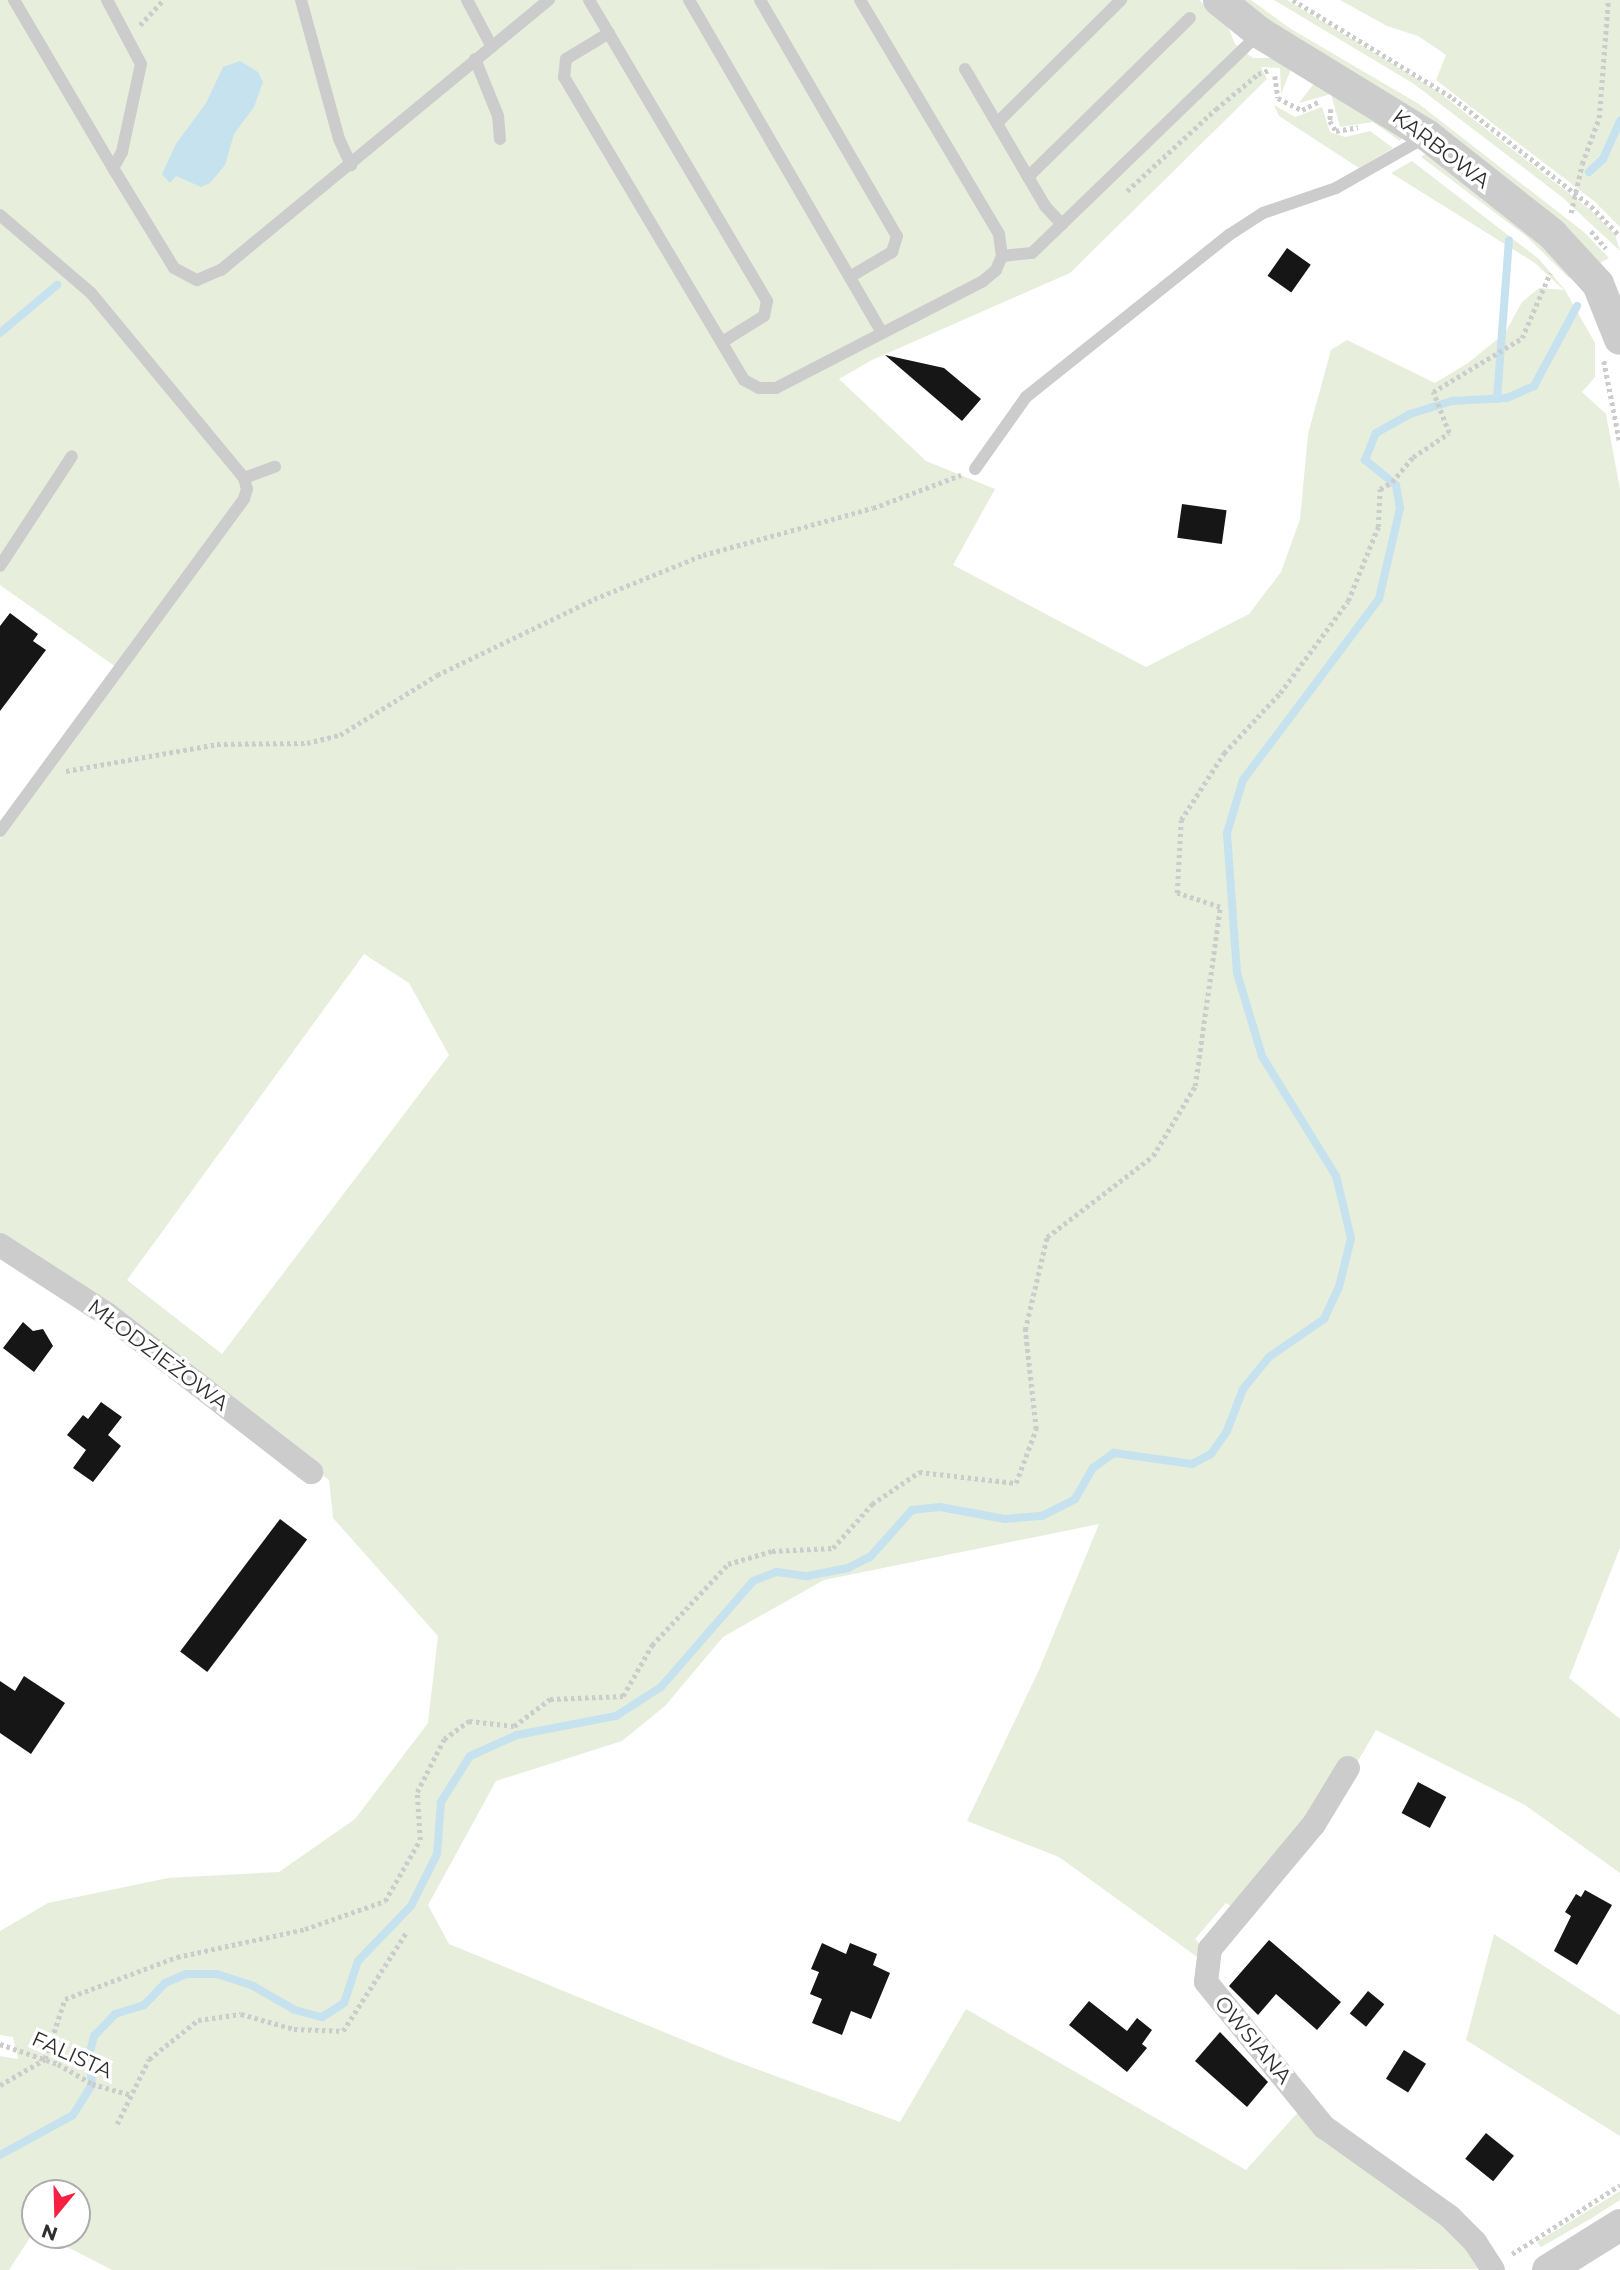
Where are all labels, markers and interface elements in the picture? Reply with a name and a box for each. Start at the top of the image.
street label: KARBOWA [1387,104,1495,194]
street label: MŁODZIEŻOWA [83,1294,233,1416]
street label: OWSIANA [1209,1991,1297,2089]
street label: FALISTA [28,2026,116,2084]
north arrow [21,2179,91,2249]
text: N [39,2219,61,2246]

